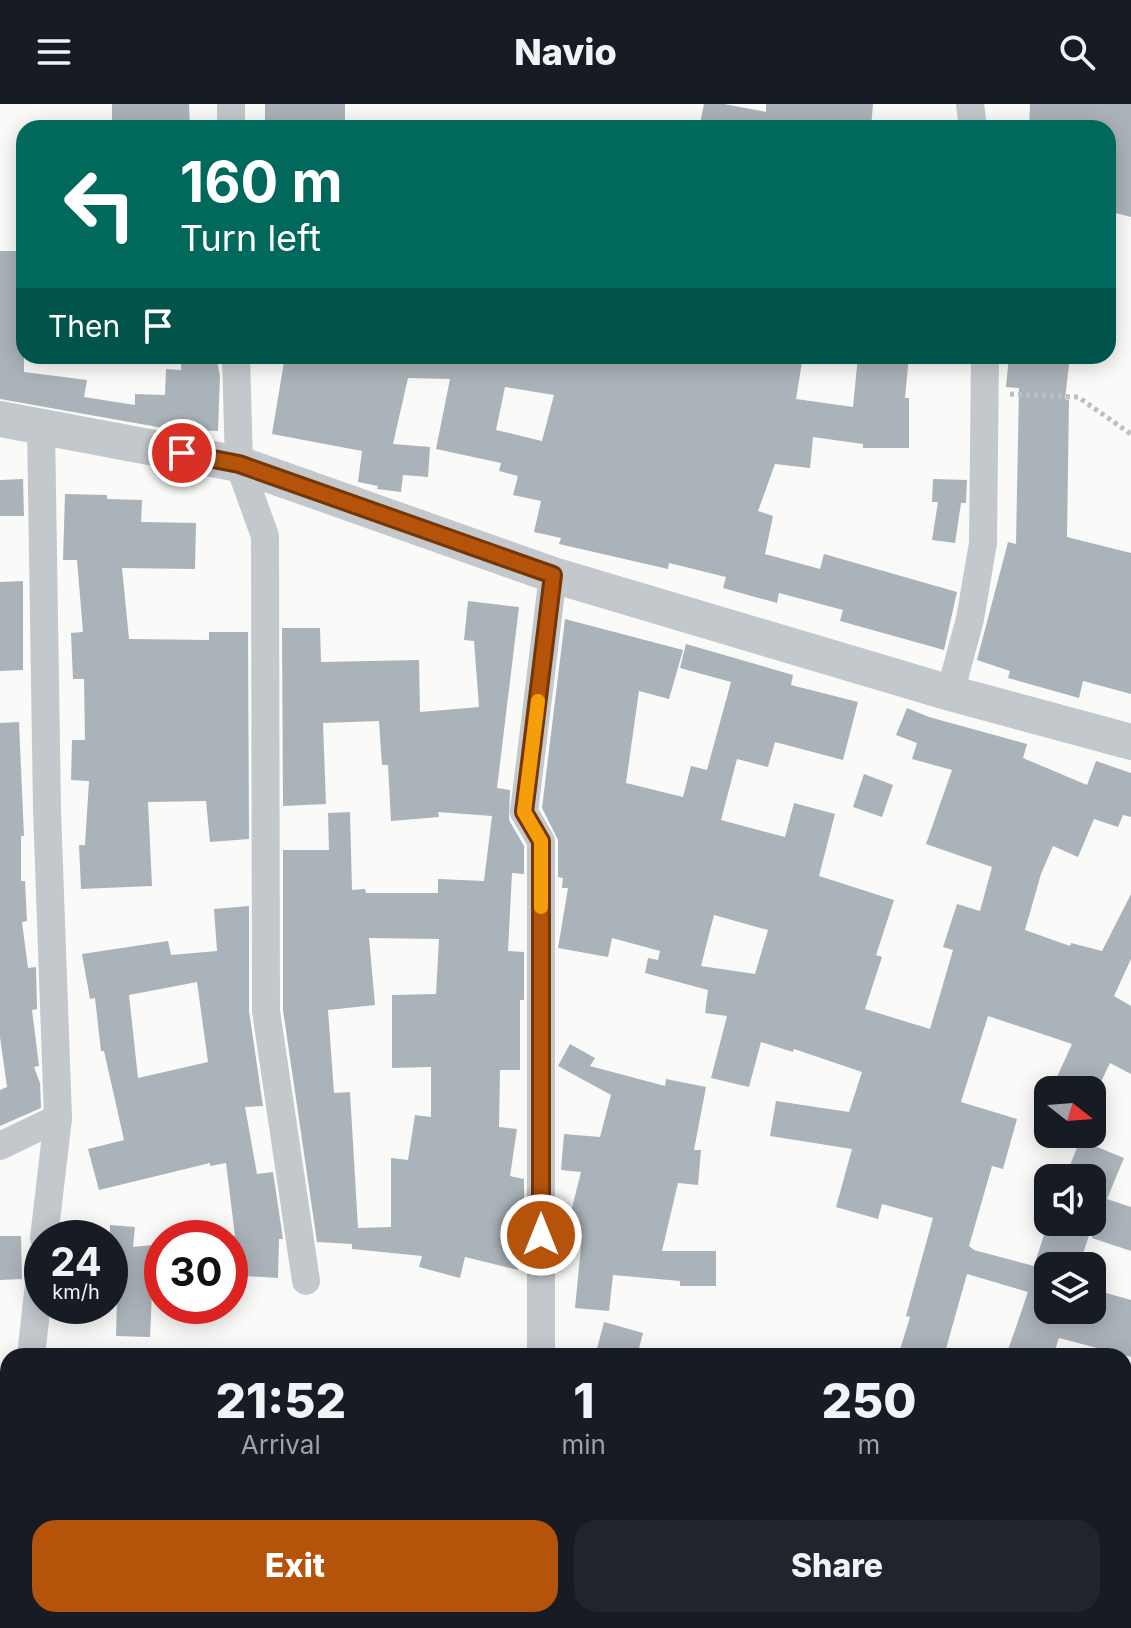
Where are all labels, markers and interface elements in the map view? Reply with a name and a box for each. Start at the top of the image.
icon: menu [32,30,76,74]
text: Navio [514,30,617,74]
icon: search [1055,30,1099,74]
text: 160 m [180,148,343,216]
icon: left [48,152,152,256]
text: Turn left [180,216,321,260]
icon: arrive [136,304,180,348]
text: Then [48,308,120,344]
pin [148,419,216,487]
icon: arrive [160,431,204,475]
north arrow [1034,1076,1106,1148]
map controls [1034,1076,1106,1324]
button: sound [1034,1164,1106,1236]
position arrow [499,1193,583,1277]
speed limit sign: 30 [144,1220,248,1324]
text: 24 [50,1237,102,1286]
button: layers [1034,1252,1106,1324]
text: km/h [52,1280,100,1304]
text: 21:52 [215,1371,346,1430]
text: 1 [573,1371,594,1430]
text: 250 [821,1371,917,1430]
text: Arrival [241,1429,321,1460]
text: min [562,1429,606,1460]
text: m [858,1429,880,1460]
button: Exit [32,1520,558,1612]
button: Share [574,1520,1100,1612]

